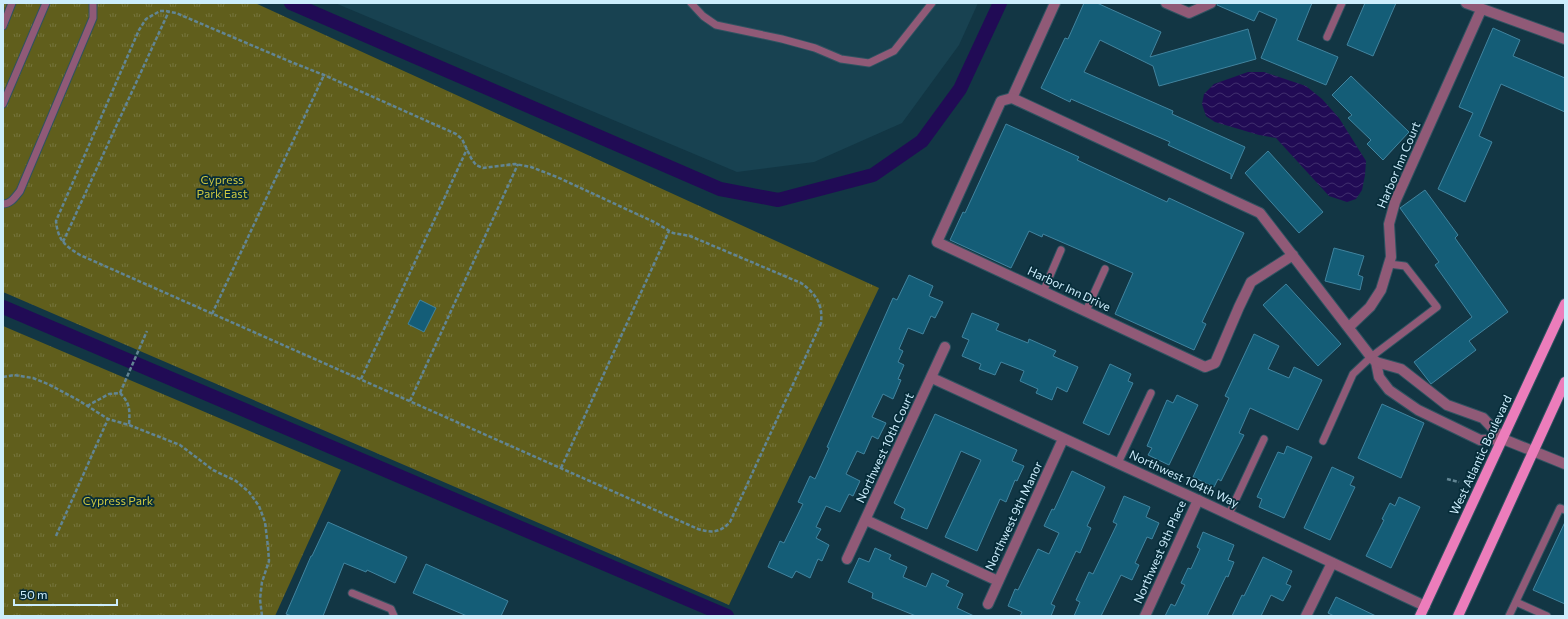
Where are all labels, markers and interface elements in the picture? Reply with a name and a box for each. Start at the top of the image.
street label: Harbor Inn Court [1374,119,1423,210]
park label: Cypress Park East [196,172,248,200]
street label: Harbor Inn Drive [1026,263,1113,313]
street label: Northwest 10th Court [852,390,916,505]
street label: West Atlantic Boulevard [1446,393,1514,517]
street label: Northwest 104th Way [1127,447,1241,510]
street label: Northwest 9th Manor [982,459,1045,572]
park label: Cypress Park [83,493,154,507]
street label: Northwest 9th Place [1130,498,1188,605]
scale bar [14,581,117,607]
text: 50 m [20,587,48,601]

